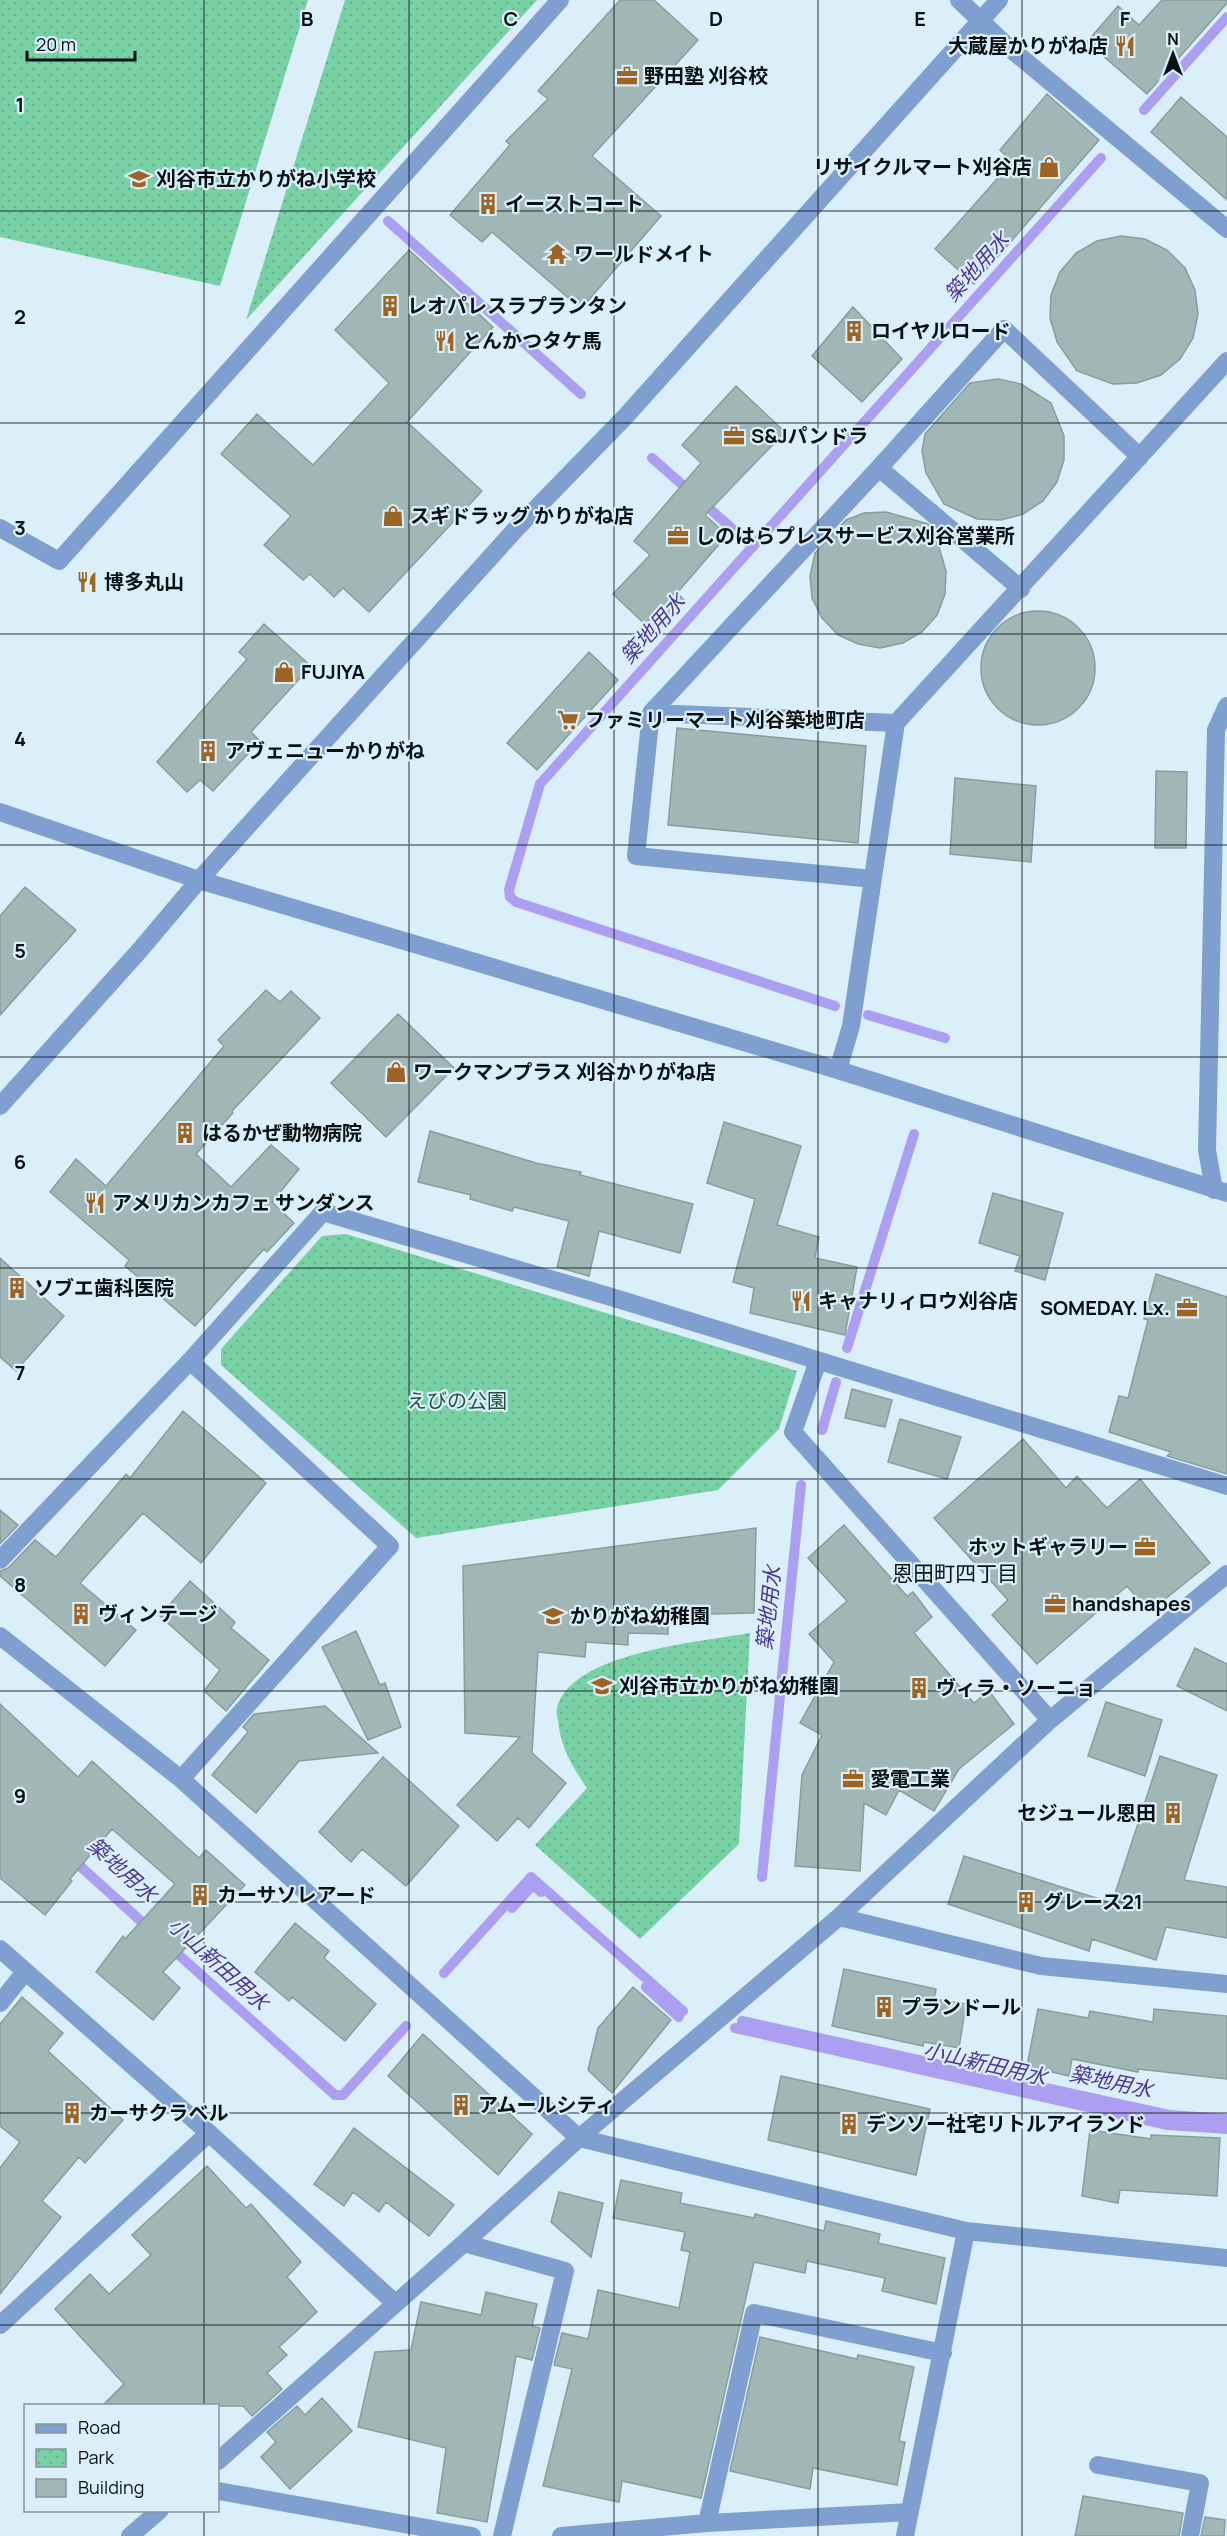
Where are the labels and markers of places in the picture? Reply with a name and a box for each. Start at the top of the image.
place label: 大蔵屋かりがね店 [948,32,1108,59]
restaurant icon: 大蔵屋かりがね店 [1113,34,1137,58]
place label: 野田塾 刈谷校 [644,62,768,89]
office icon: 野田塾 刈谷校 [615,64,639,88]
place label: リサイクルマート刈谷店 [813,153,1032,180]
shop icon: リサイクルマート刈谷店 [1037,155,1061,179]
place label: 刈谷市立かりがね小学校 [156,165,376,192]
school or university icon: 刈谷市立かりがね小学校 [127,167,151,191]
place label: イーストコート [505,190,644,217]
building icon: イーストコート [476,192,500,216]
place label: ワールドメイト [574,240,714,267]
temple icon: ワールドメイト [545,242,569,266]
place label: レオパレスラプランタン [407,292,627,319]
building icon: レオパレスラプランタン [378,294,402,318]
place label: ロイヤルロード [871,317,1010,344]
building icon: ロイヤルロード [842,319,866,343]
place label: とんかつタケ馬 [462,327,602,354]
restaurant icon: とんかつタケ馬 [433,329,457,353]
place label: S&Jパンドラ [751,422,869,449]
office icon: S&Jパンドラ [722,424,746,448]
place label: スギドラッグ かりがね店 [410,502,634,529]
shop icon: スギドラッグ かりがね店 [381,504,405,528]
place label: しのはらプレスサービス刈谷営業所 [695,522,1015,549]
office icon: しのはらプレスサービス刈谷営業所 [666,524,690,548]
place label: 博多丸山 [104,568,184,595]
restaurant icon: 博多丸山 [75,570,99,594]
place label: FUJIYA [301,658,366,685]
shop icon: FUJIYA [272,660,296,684]
place label: ファミリーマート刈谷築地町店 [585,706,865,733]
supermarket icon: ファミリーマート刈谷築地町店 [556,708,580,732]
place label: アヴェニューかりがね [225,737,425,764]
building icon: アヴェニューかりがね [196,739,220,763]
place label: ワークマンプラス 刈谷かりがね店 [413,1058,716,1085]
shop icon: ワークマンプラス 刈谷かりがね店 [384,1060,408,1084]
place label: はるかぜ動物病院 [202,1119,362,1146]
building icon: はるかぜ動物病院 [173,1121,197,1145]
place label: アメリカンカフェ サンダンス [112,1189,375,1216]
restaurant icon: アメリカンカフェ サンダンス [83,1191,107,1215]
place label: ソブエ歯科医院 [34,1274,174,1301]
building icon: ソブエ歯科医院 [5,1276,29,1300]
place label: キャナリィロウ刈谷店 [818,1287,1018,1314]
restaurant icon: キャナリィロウ刈谷店 [789,1289,813,1313]
place label: SOMEDAY. Lx. [1040,1294,1170,1321]
office icon: SOMEDAY. Lx. [1175,1296,1199,1320]
place label: ホットギャラリー [968,1533,1128,1560]
office icon: ホットギャラリー [1133,1535,1157,1559]
place label: handshapes [1072,1590,1191,1617]
office icon: handshapes [1043,1592,1067,1616]
place label: ヴィンテージ [98,1600,218,1627]
building icon: ヴィンテージ [69,1602,93,1626]
place label: かりがね幼稚園 [570,1602,710,1629]
school or university icon: かりがね幼稚園 [541,1604,565,1628]
place label: 刈谷市立かりがね幼稚園 [619,1672,839,1699]
school or university icon: 刈谷市立かりがね幼稚園 [590,1674,614,1698]
place label: ヴィラ・ソーニョ [936,1674,1096,1701]
building icon: ヴィラ・ソーニョ [907,1676,931,1700]
place label: 愛電工業 [870,1765,950,1792]
office icon: 愛電工業 [841,1767,865,1791]
place label: セジュール恩田 [1017,1799,1156,1826]
building icon: セジュール恩田 [1161,1801,1185,1825]
place label: カーサソレアード [217,1881,375,1908]
building icon: カーサソレアード [188,1883,212,1907]
place label: グレース21 [1043,1888,1143,1915]
building icon: グレース21 [1014,1890,1038,1914]
place label: プランドール [901,1993,1021,2020]
building icon: プランドール [872,1995,896,2019]
place label: アムールシティ [478,2091,615,2118]
building icon: アムールシティ [449,2093,473,2117]
place label: カーサクラベル [89,2099,229,2126]
building icon: カーサクラベル [60,2101,84,2125]
place label: デンソー社宅リトルアイランド [866,2110,1145,2137]
building icon: デンソー社宅リトルアイランド [837,2112,861,2136]

